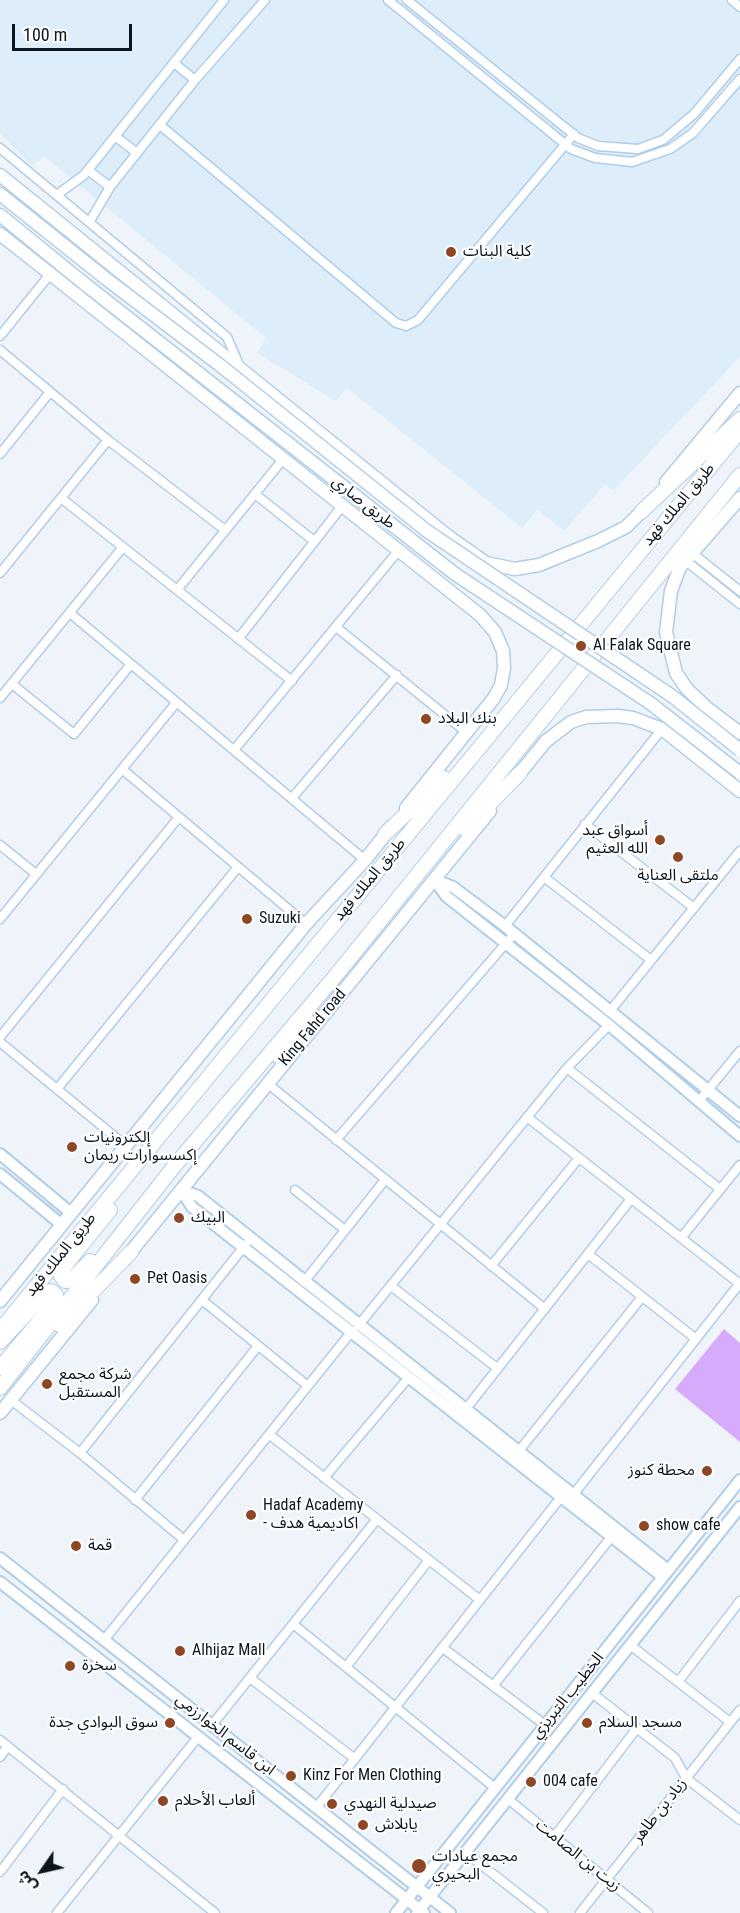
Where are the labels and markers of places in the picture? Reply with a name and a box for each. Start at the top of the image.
place label: كلية البنات [463,242,531,262]
marker: كلية البنات [444,245,458,259]
place label: Al Falak Square [593,636,691,656]
marker: Al Falak Square [574,639,588,653]
place label: بنك البلاد [438,709,497,729]
marker: بنك البلاد [419,712,433,726]
place label: أسواق عبد الله العثيم [582,821,648,859]
marker: أسواق عبد الله العثيم [653,833,667,847]
marker: ملتقى العناية [671,850,685,864]
place label: ملتقى العناية [637,866,719,886]
place label: Suzuki [259,909,301,929]
marker: Suzuki [240,912,254,926]
place label: إلكترونيات إكسسوارات ريمان [84,1128,197,1166]
marker: إلكترونيات إكسسوارات ريمان [65,1140,79,1154]
place label: البيك [191,1208,225,1228]
marker: البيك [172,1211,186,1225]
place label: Pet Oasis [147,1269,207,1289]
marker: Pet Oasis [128,1272,142,1286]
place label: شركة مجمع المستقبل [59,1365,132,1403]
marker: شركة مجمع المستقبل [40,1377,54,1391]
place label: محطة كنوز [628,1461,695,1481]
marker: محطة كنوز [700,1464,714,1478]
place label: Hadaf Academy - اكاديمية هدف [263,1496,363,1534]
marker: Hadaf Academy - اكاديمية هدف [244,1508,258,1522]
place label: show cafe [656,1516,721,1536]
marker: show cafe [637,1519,651,1533]
place label: قمة [88,1536,112,1556]
marker: قمة [69,1539,83,1553]
place label: Alhijaz Mall [192,1641,265,1661]
marker: Alhijaz Mall [173,1644,187,1658]
place label: سخرة [82,1656,117,1676]
marker: سخرة [63,1659,77,1673]
place label: سوق البوادي جدة [49,1713,158,1733]
place label: مسجد السلام [599,1713,682,1733]
marker: سوق البوادي جدة [163,1716,177,1730]
marker: مسجد السلام [580,1716,594,1730]
place label: Kinz For Men Clothing [303,1766,442,1786]
marker: Kinz For Men Clothing [284,1769,298,1783]
place label: 004 cafe [543,1772,598,1792]
marker: 004 cafe [524,1775,538,1789]
place label: ألعاب الأحلام [175,1791,255,1811]
marker: ألعاب الأحلام [156,1794,170,1808]
place label: صيدلية النهدي [344,1794,437,1814]
marker: صيدلية النهدي [325,1797,339,1811]
place label: يابلاش [375,1815,418,1835]
marker: يابلاش [356,1818,370,1832]
place label: مجمع عيادات البحيري [432,1847,518,1885]
marker: مجمع عيادات البحيري [410,1857,428,1875]

